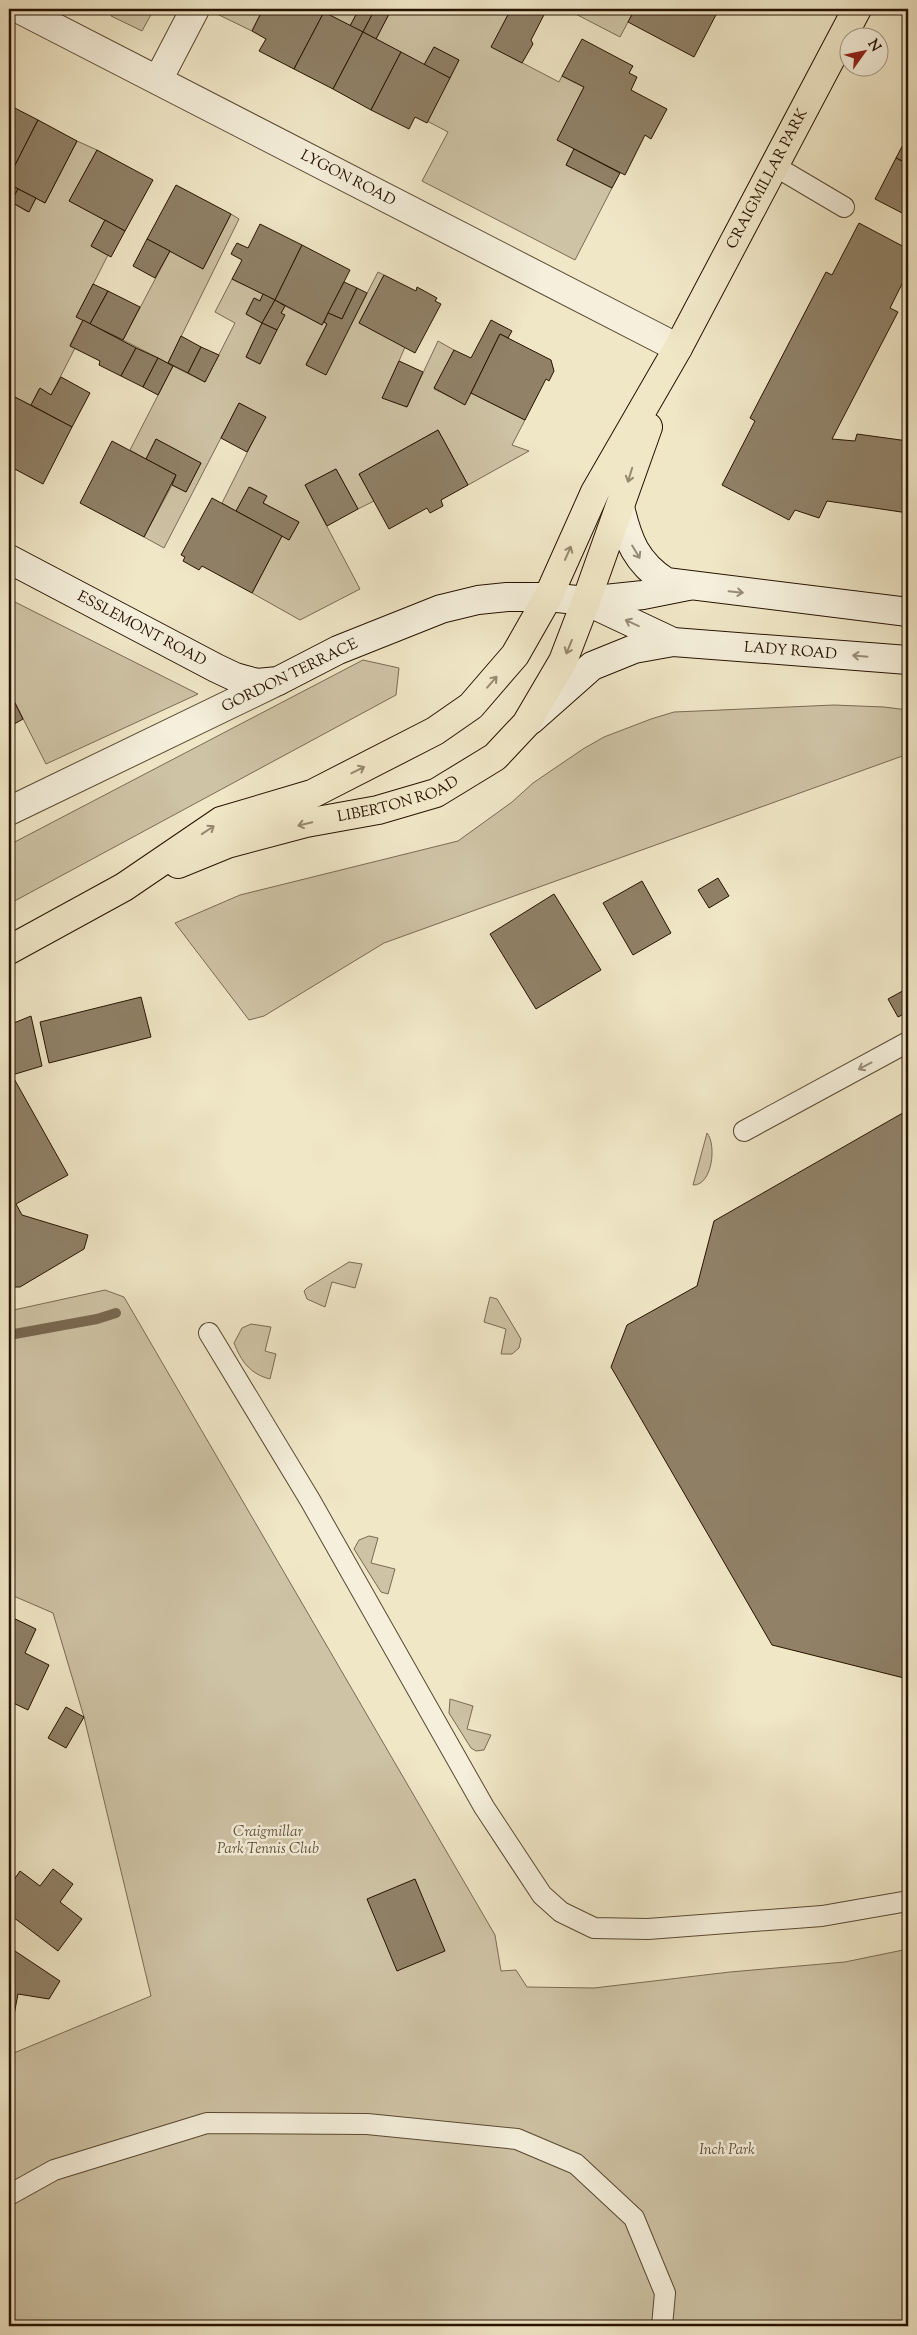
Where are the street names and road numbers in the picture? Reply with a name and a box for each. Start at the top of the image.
street label: CRAIGMILLAR PARK [722,105,813,253]
street label: LYGON ROAD [297,145,399,211]
street label: ESSLEMONT ROAD [73,586,210,672]
street label: GORDON TERRACE [218,634,362,718]
street label: LADY ROAD [743,637,838,665]
street label: LIBERTON ROAD [336,771,463,828]

